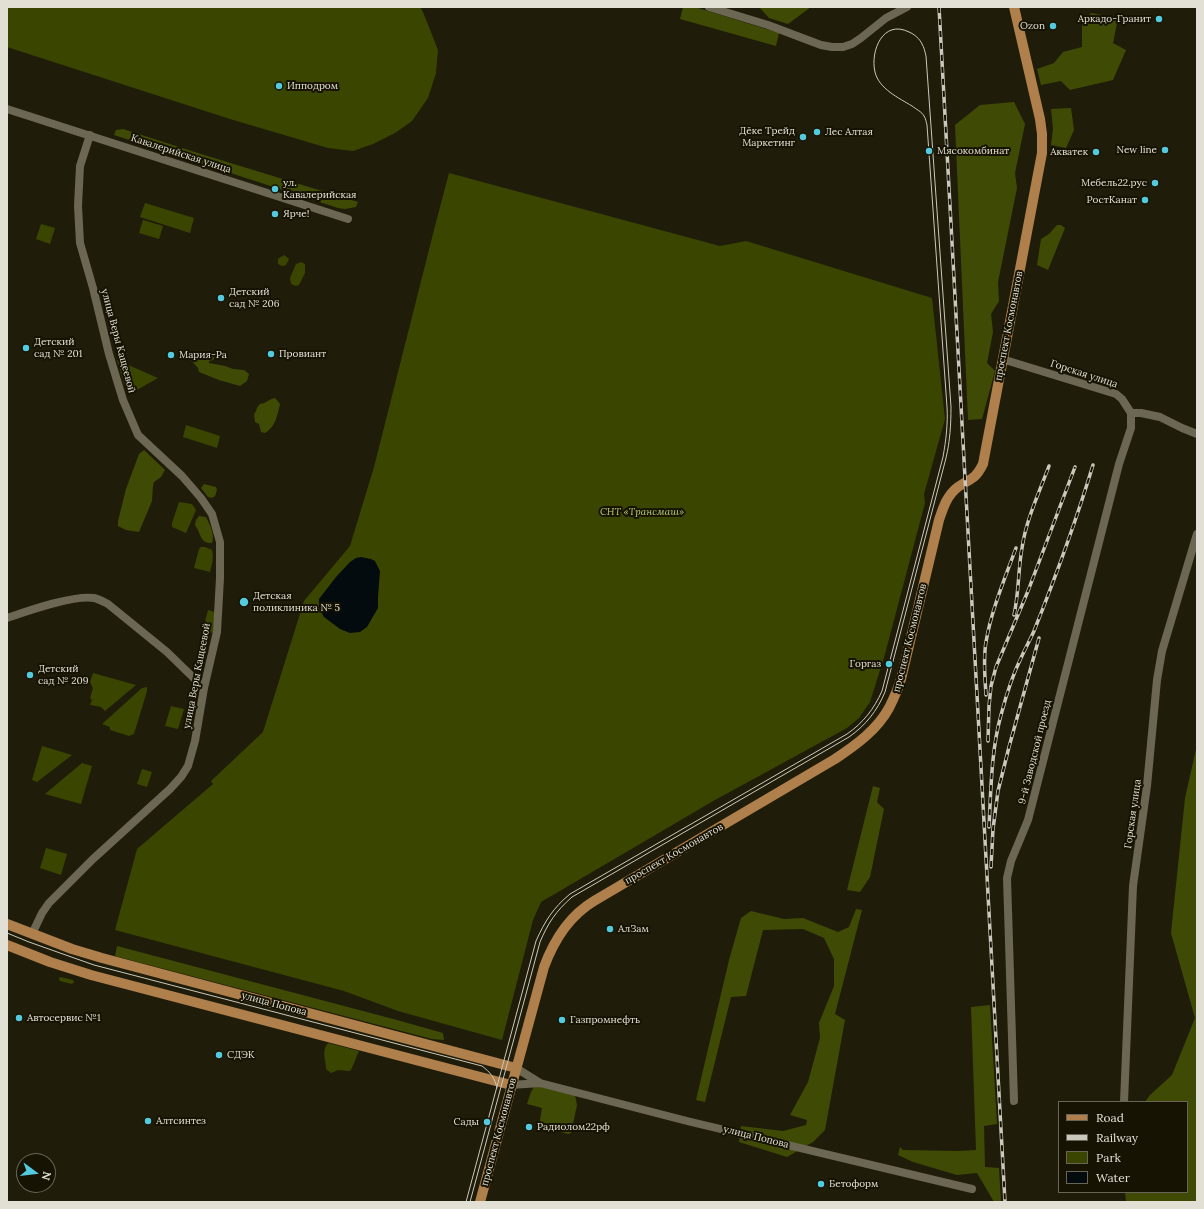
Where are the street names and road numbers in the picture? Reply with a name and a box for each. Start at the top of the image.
street label: Кавалерийская улица [129,132,233,176]
street label: проспект Космонавтов [992,270,1026,382]
street label: улица Веры Кащеевой [98,288,138,394]
street label: Горская улица [1049,357,1119,391]
street label: проспект Космонавтов [891,582,929,694]
street label: улица Веры Кащеевой [181,622,213,730]
street label: 9-й Заводской проезд [1016,699,1054,805]
street label: Горская улица [1122,779,1144,849]
street label: проспект Космонавтов [623,821,725,887]
street label: улица Попова [240,990,308,1018]
street label: проспект Космонавтов [479,1077,519,1187]
street label: улица Попова [722,1123,790,1151]

